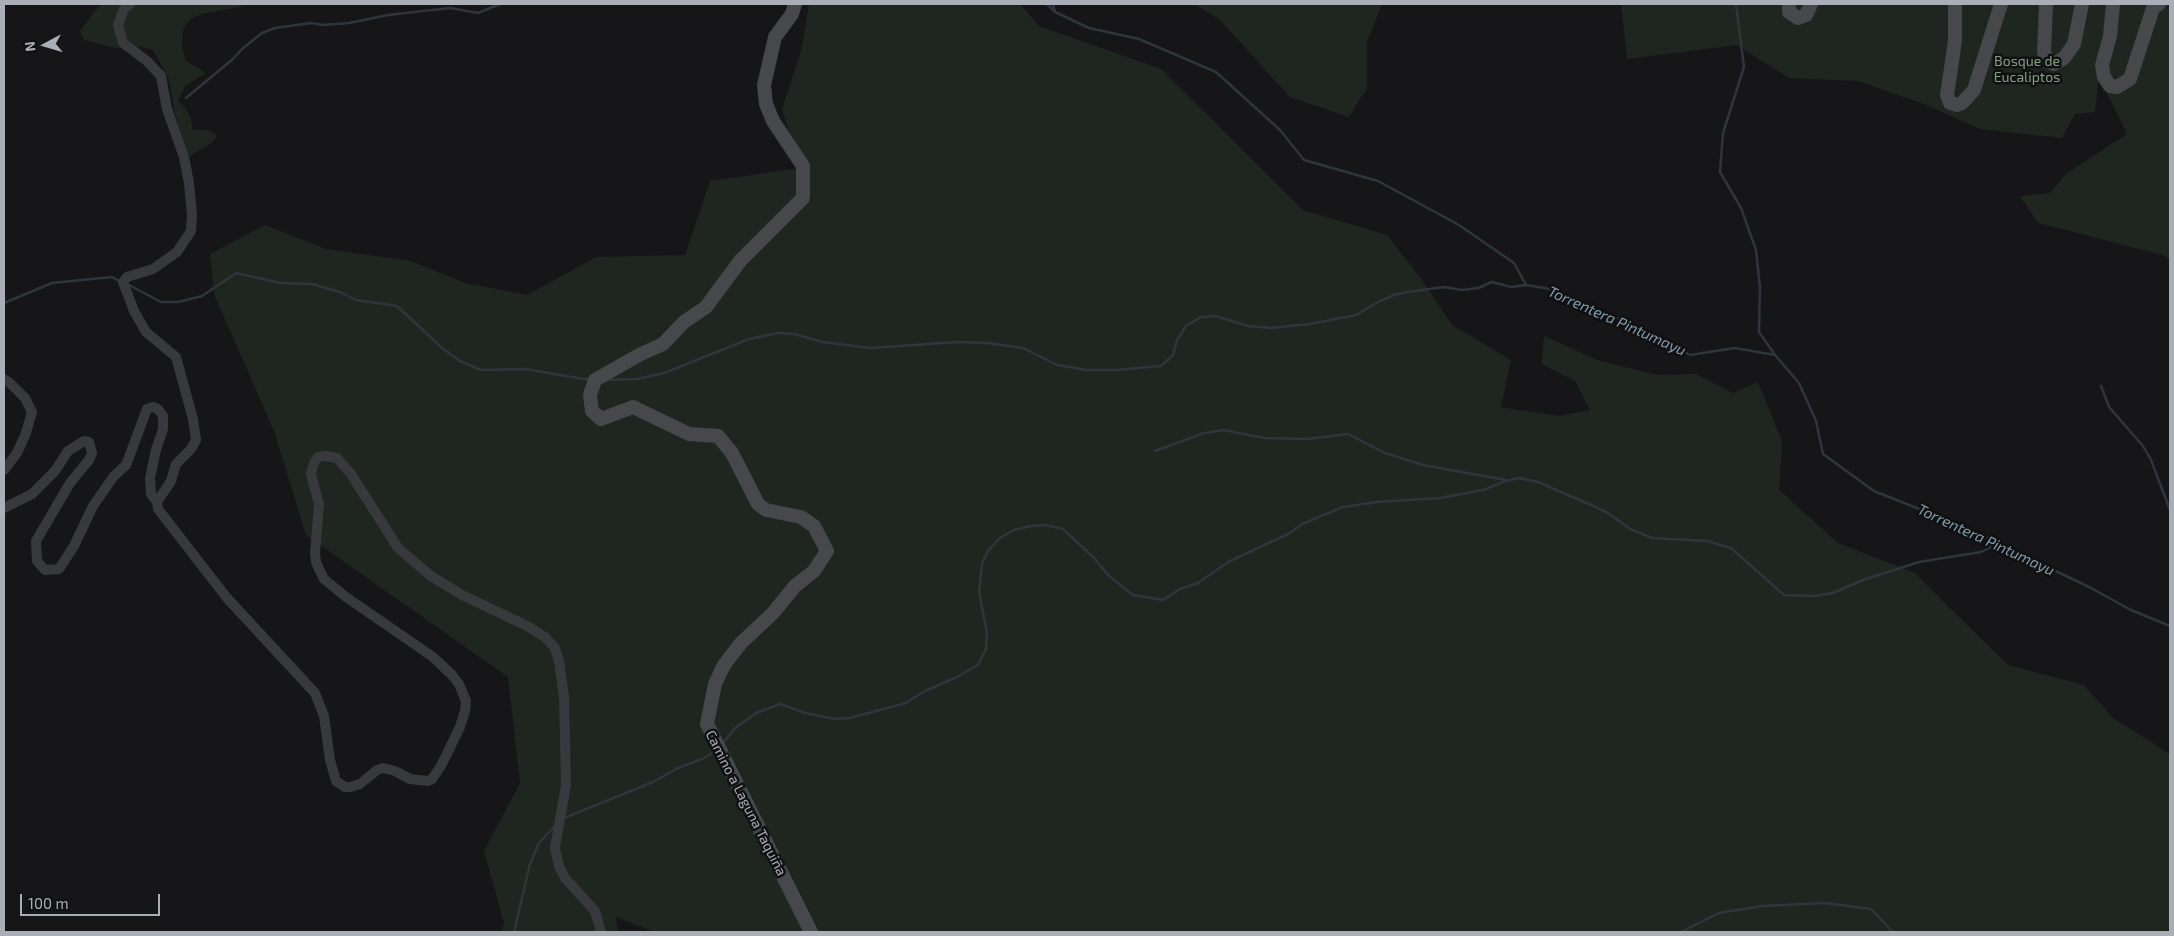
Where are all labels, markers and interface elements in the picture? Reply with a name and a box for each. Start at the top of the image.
north arrow [20,20,70,70]
text: N [21,41,39,53]
park label: Bosque de Eucaliptos [1994,53,2060,85]
water label: Torrentera Pintumayu [1545,282,1689,360]
water label: Torrentera Pintumayu [1915,500,2057,580]
street label: Camino a Laguna Taquiña [702,728,790,878]
scale bar [22,884,162,916]
text: 100 m [28,894,69,912]

